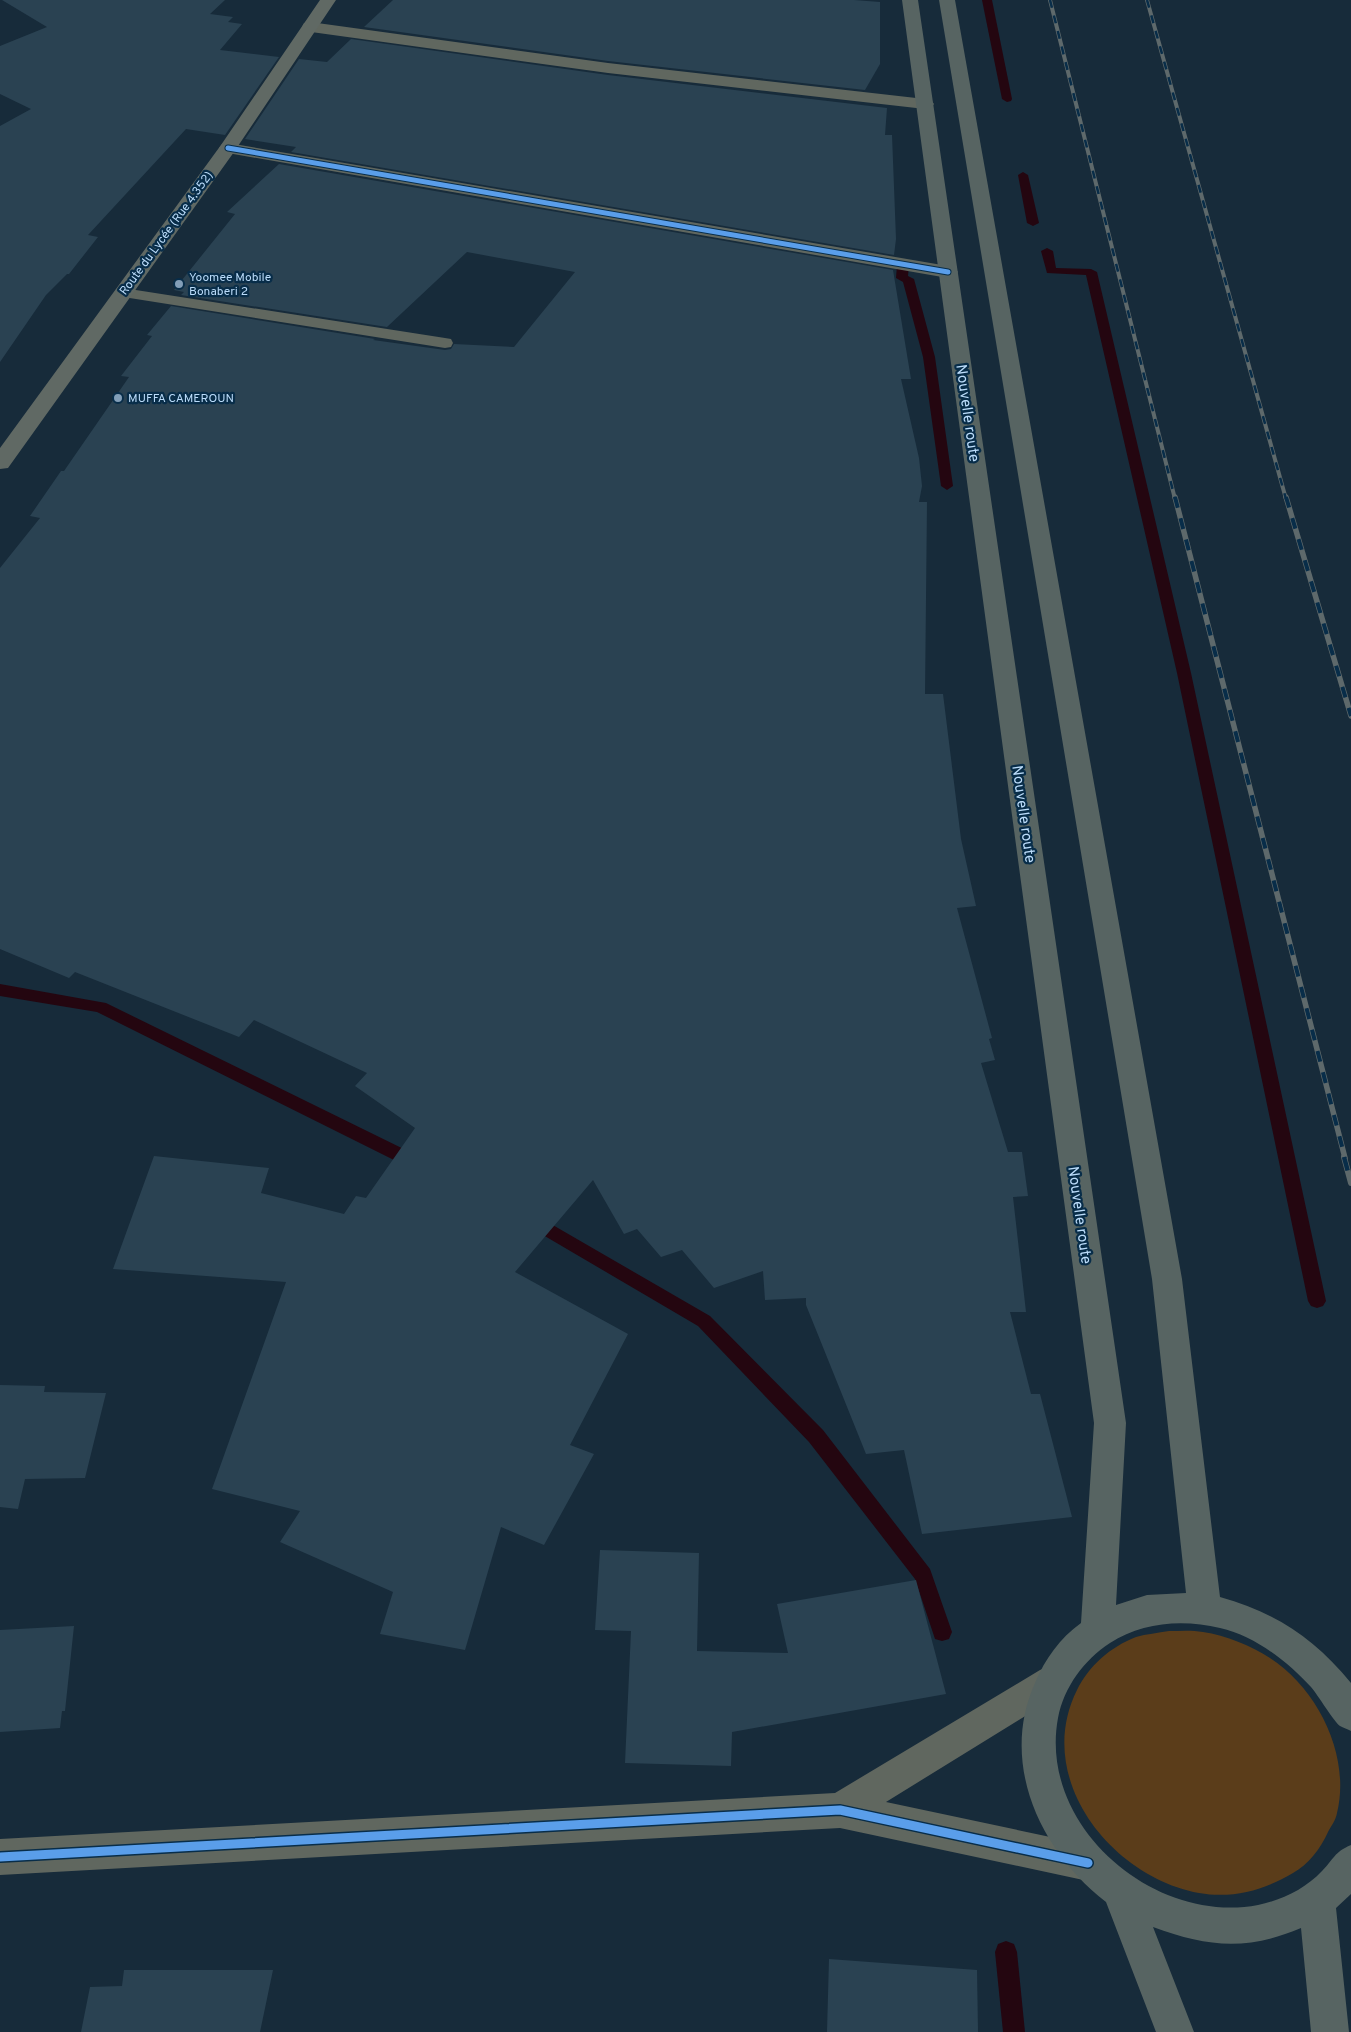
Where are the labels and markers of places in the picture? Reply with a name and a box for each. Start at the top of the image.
place label: Yoomee Mobile Bonaberi 2 [189,270,271,300]
marker: Yoomee Mobile Bonaberi 2 [173,278,185,290]
place label: MUFFA CAMEROUN [128,391,234,407]
marker: MUFFA CAMEROUN [112,392,124,404]

